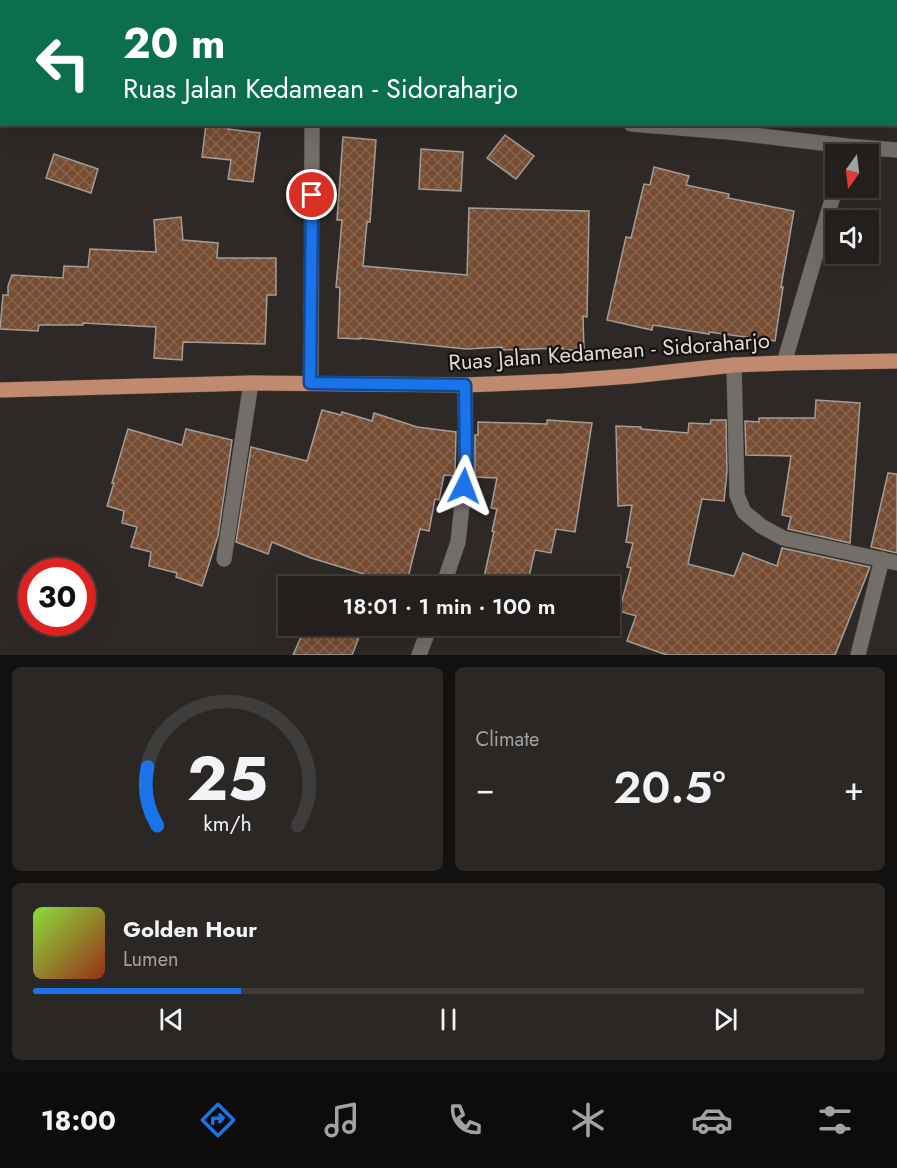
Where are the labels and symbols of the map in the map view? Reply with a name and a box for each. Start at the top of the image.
north arrow [825,144,879,198]
pin [286,169,337,220]
street label: Ruas Jalan Kedamean - Sidoraharjo [447,324,771,378]
position arrow [432,454,496,518]
speed limit sign: 30 [18,558,96,636]

